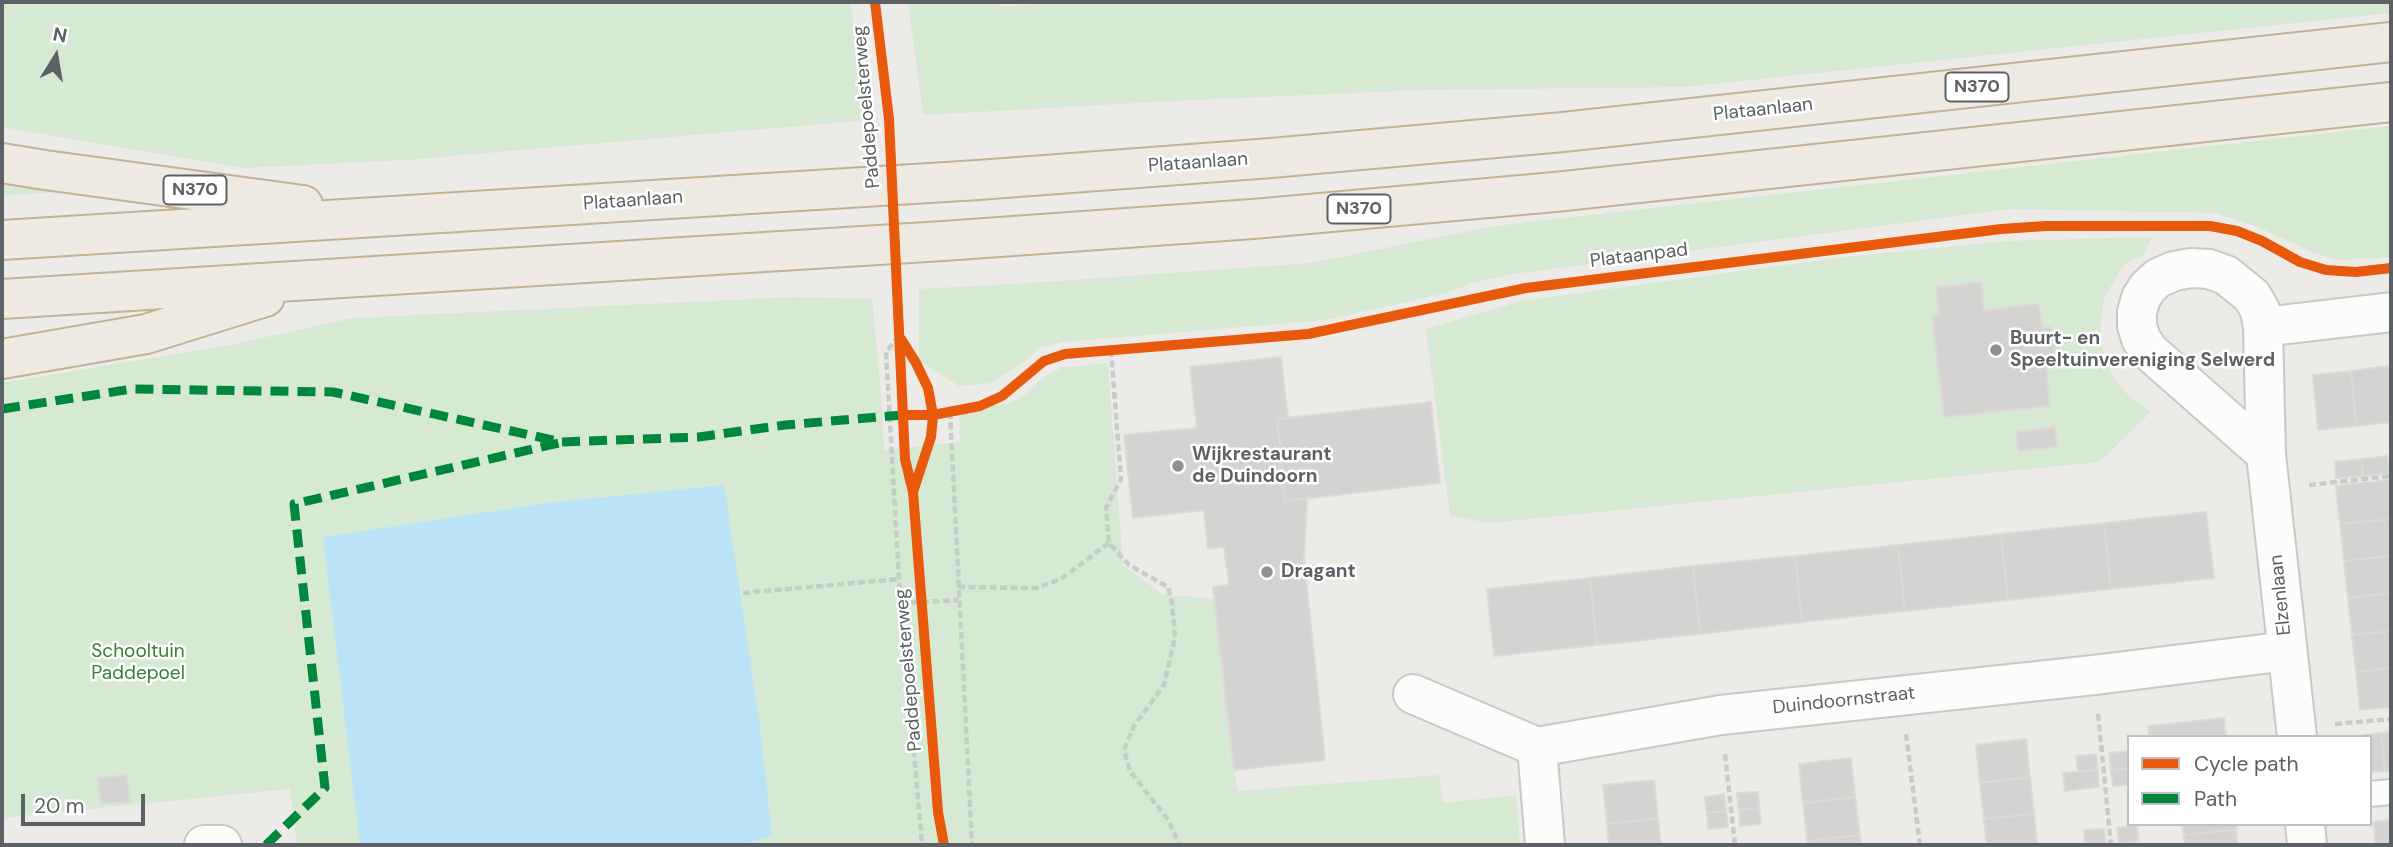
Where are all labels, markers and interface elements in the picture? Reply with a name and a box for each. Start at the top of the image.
north arrow [21,21,91,91]
text: N [51,21,69,48]
street label: Paddepoelsterweg [849,25,885,189]
road number: N370 [1946,72,2008,102]
street label: Plataanlaan [1712,93,1814,127]
street label: Plataanlaan [1147,148,1249,178]
road number: N370 [164,176,227,204]
street label: Plataanlaan [582,186,684,216]
road number: N370 [1328,194,1390,224]
street label: Plataanpad [1589,239,1689,273]
place label: Buurt- en Speeltuinvereniging Selwerd [2010,328,2275,372]
marker: Buurt- en Speeltuinvereniging Selwerd [1988,342,2004,358]
place label: Wijkrestaurant de Duindoorn [1192,444,1332,488]
marker: Wijkrestaurant de Duindoorn [1170,458,1186,474]
street label: Elzenlaan [2265,553,2297,637]
place label: Dragant [1281,561,1356,583]
marker: Dragant [1259,564,1275,580]
street label: Paddepoelsterweg [891,588,927,752]
park label: Schooltuin Paddepoel [91,641,185,685]
street label: Duindoornstraat [1772,682,1916,720]
legend [2127,735,2372,826]
text: Cycle path [2194,750,2299,778]
scale bar [24,780,149,824]
text: Path [2194,785,2237,813]
text: 20 m [34,792,85,820]

